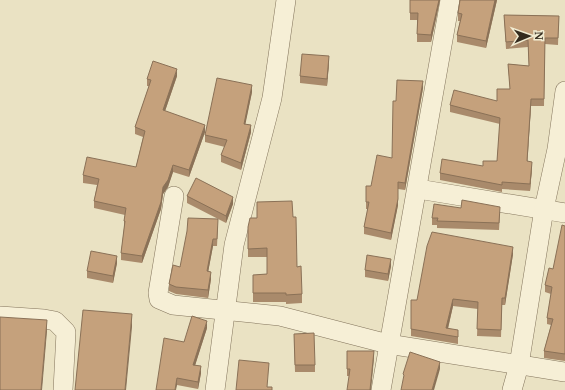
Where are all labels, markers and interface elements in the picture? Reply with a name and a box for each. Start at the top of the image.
north arrow [509,16,549,56]
text: N [532,31,547,41]

